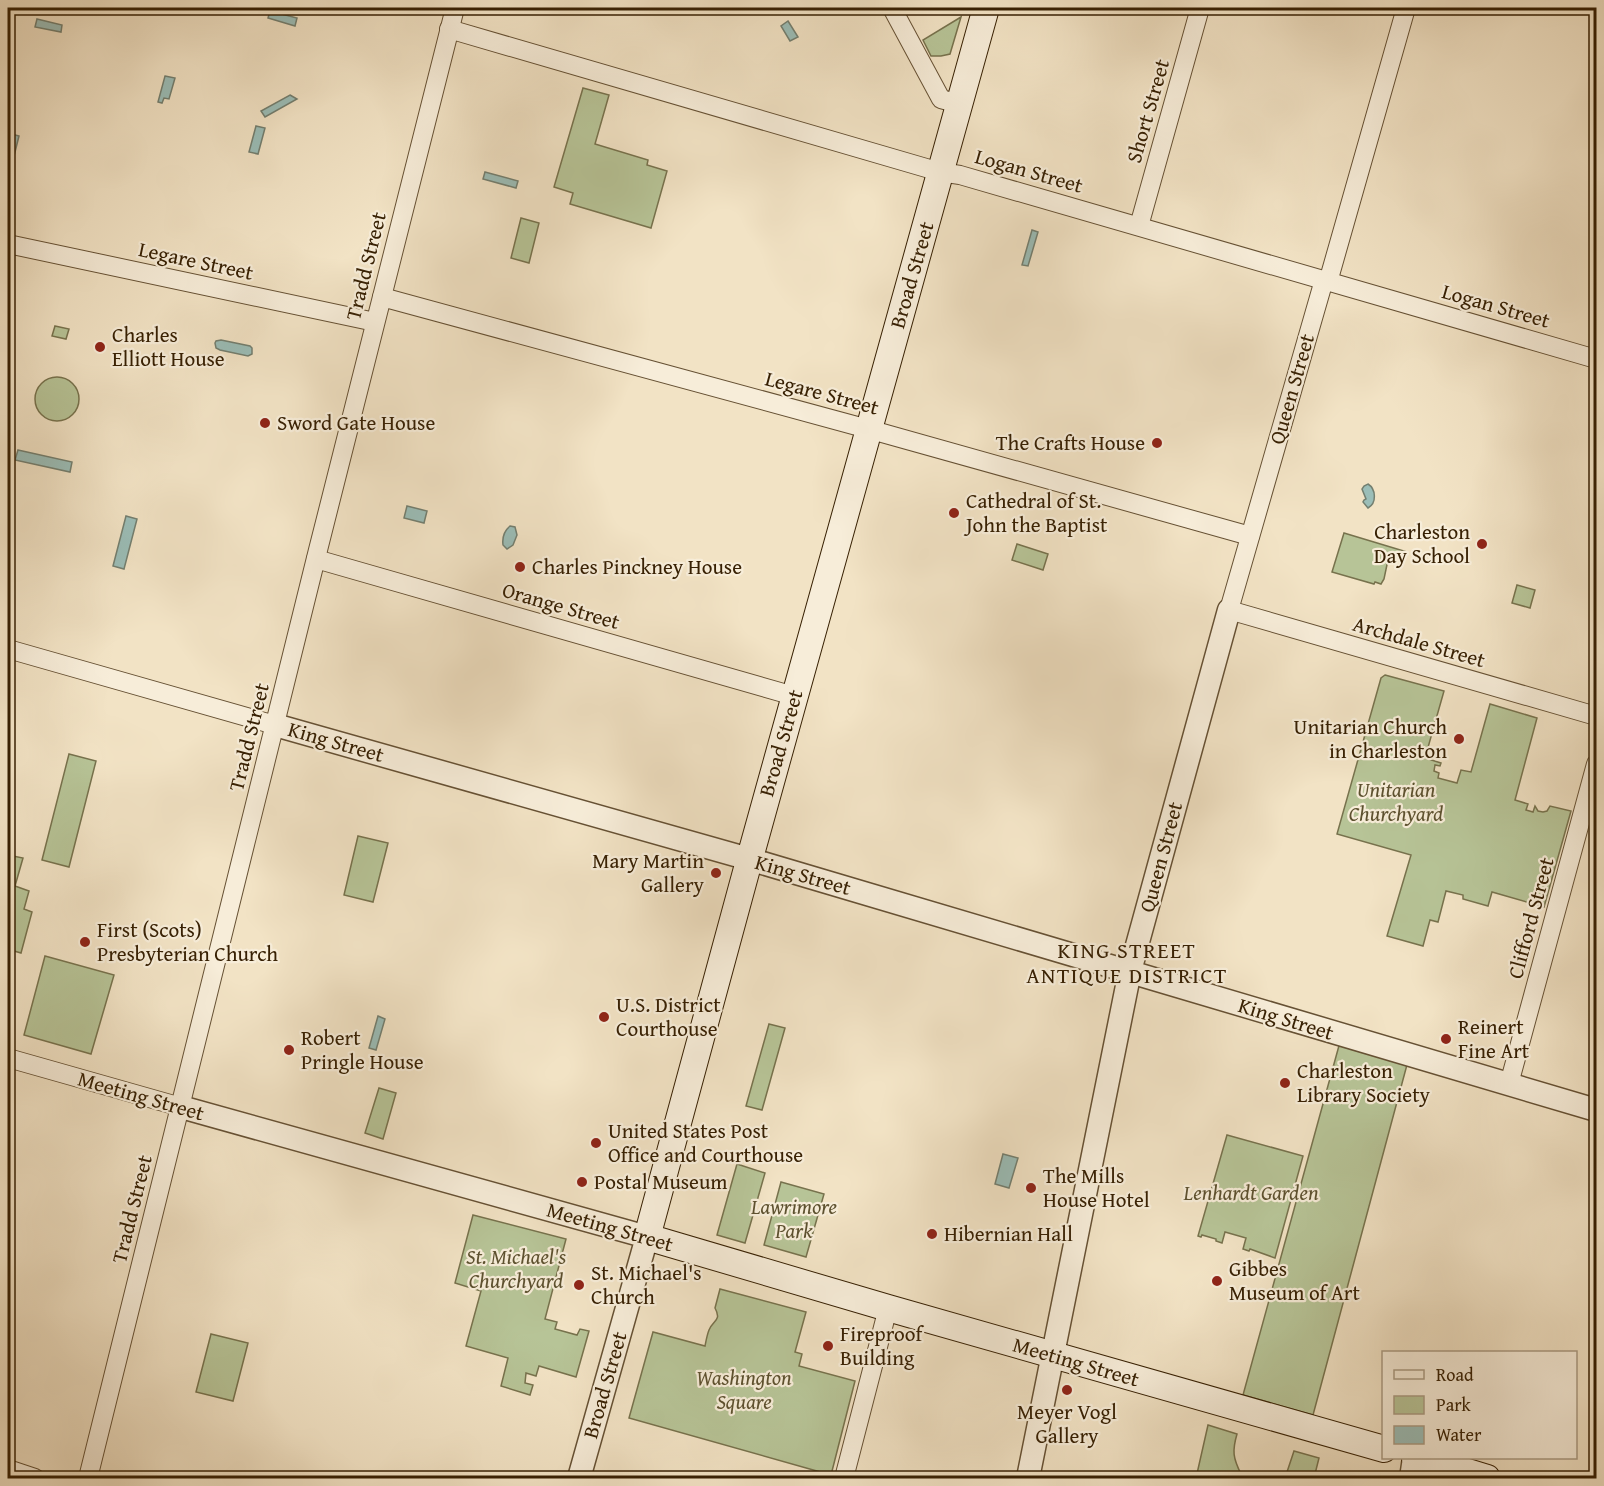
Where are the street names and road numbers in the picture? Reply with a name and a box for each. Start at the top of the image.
street label: Short Street [1118,55,1177,166]
street label: Logan Street [972,140,1087,201]
street label: Tradd Street [337,208,394,323]
street label: Broad Street [881,217,942,332]
street label: Legare Street [136,233,257,288]
street label: Logan Street [1439,275,1554,336]
street label: Queen Street [1261,330,1322,448]
street label: Legare Street [762,362,883,423]
street label: Orange Street [499,574,624,637]
street label: Archdale Street [1349,608,1490,675]
street label: Tradd Street [220,679,277,794]
street label: Broad Street [750,685,811,800]
street label: King Street [285,713,388,770]
street label: Queen Street [1131,798,1190,916]
street label: King Street [752,846,855,903]
street label: Clifford Street [1499,853,1562,982]
street label: King Street [1235,989,1338,1048]
street label: Meeting Street [74,1063,209,1129]
street label: Tradd Street [103,1151,160,1266]
street label: Meeting Street [543,1194,678,1260]
street label: Broad Street [574,1327,635,1442]
street label: Meeting Street [1009,1329,1144,1395]

